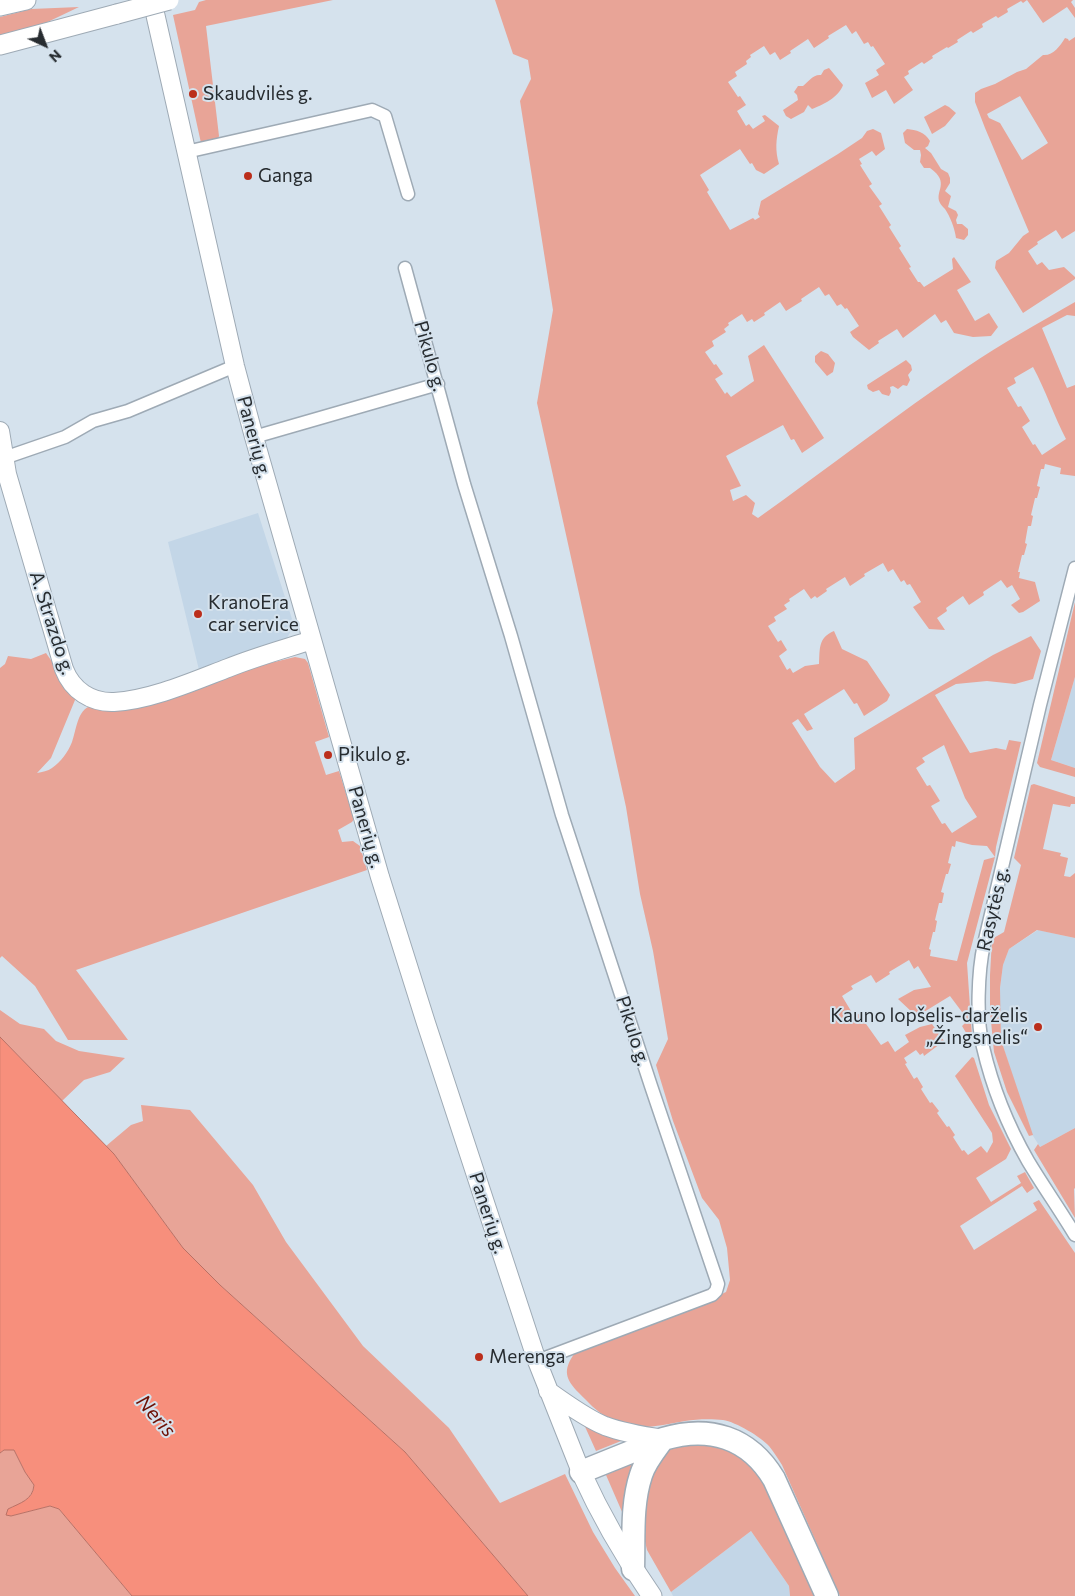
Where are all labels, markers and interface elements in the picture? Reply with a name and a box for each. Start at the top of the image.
north arrow [20,20,70,70]
text: N [46,47,65,66]
place label: Skaudvilės g. [203,83,313,105]
marker: Skaudvilės g. [187,88,199,100]
place label: Ganga [258,165,313,187]
marker: Ganga [242,170,254,182]
street label: Pikulo g. [409,318,451,394]
street label: Panerių g. [232,393,276,481]
street label: A. Strazdo g. [25,568,79,678]
place label: KranoEra car service [208,592,299,636]
marker: KranoEra car service [192,608,204,620]
place label: Pikulo g. [338,744,410,766]
marker: Pikulo g. [322,749,334,761]
street label: Panerių g. [343,783,389,871]
street label: Rasytės g. [972,865,1014,953]
street label: Pikulo g. [611,993,655,1069]
place label: Kauno lopšelis-darželis „Žingsnelis“ [830,1005,1028,1049]
marker: Kauno lopšelis-darželis „Žingsnelis“ [1032,1021,1044,1033]
street label: Panerių g. [464,1169,512,1257]
place label: Merenga [489,1346,565,1368]
marker: Merenga [473,1351,485,1363]
water label: Neris [131,1390,181,1442]

